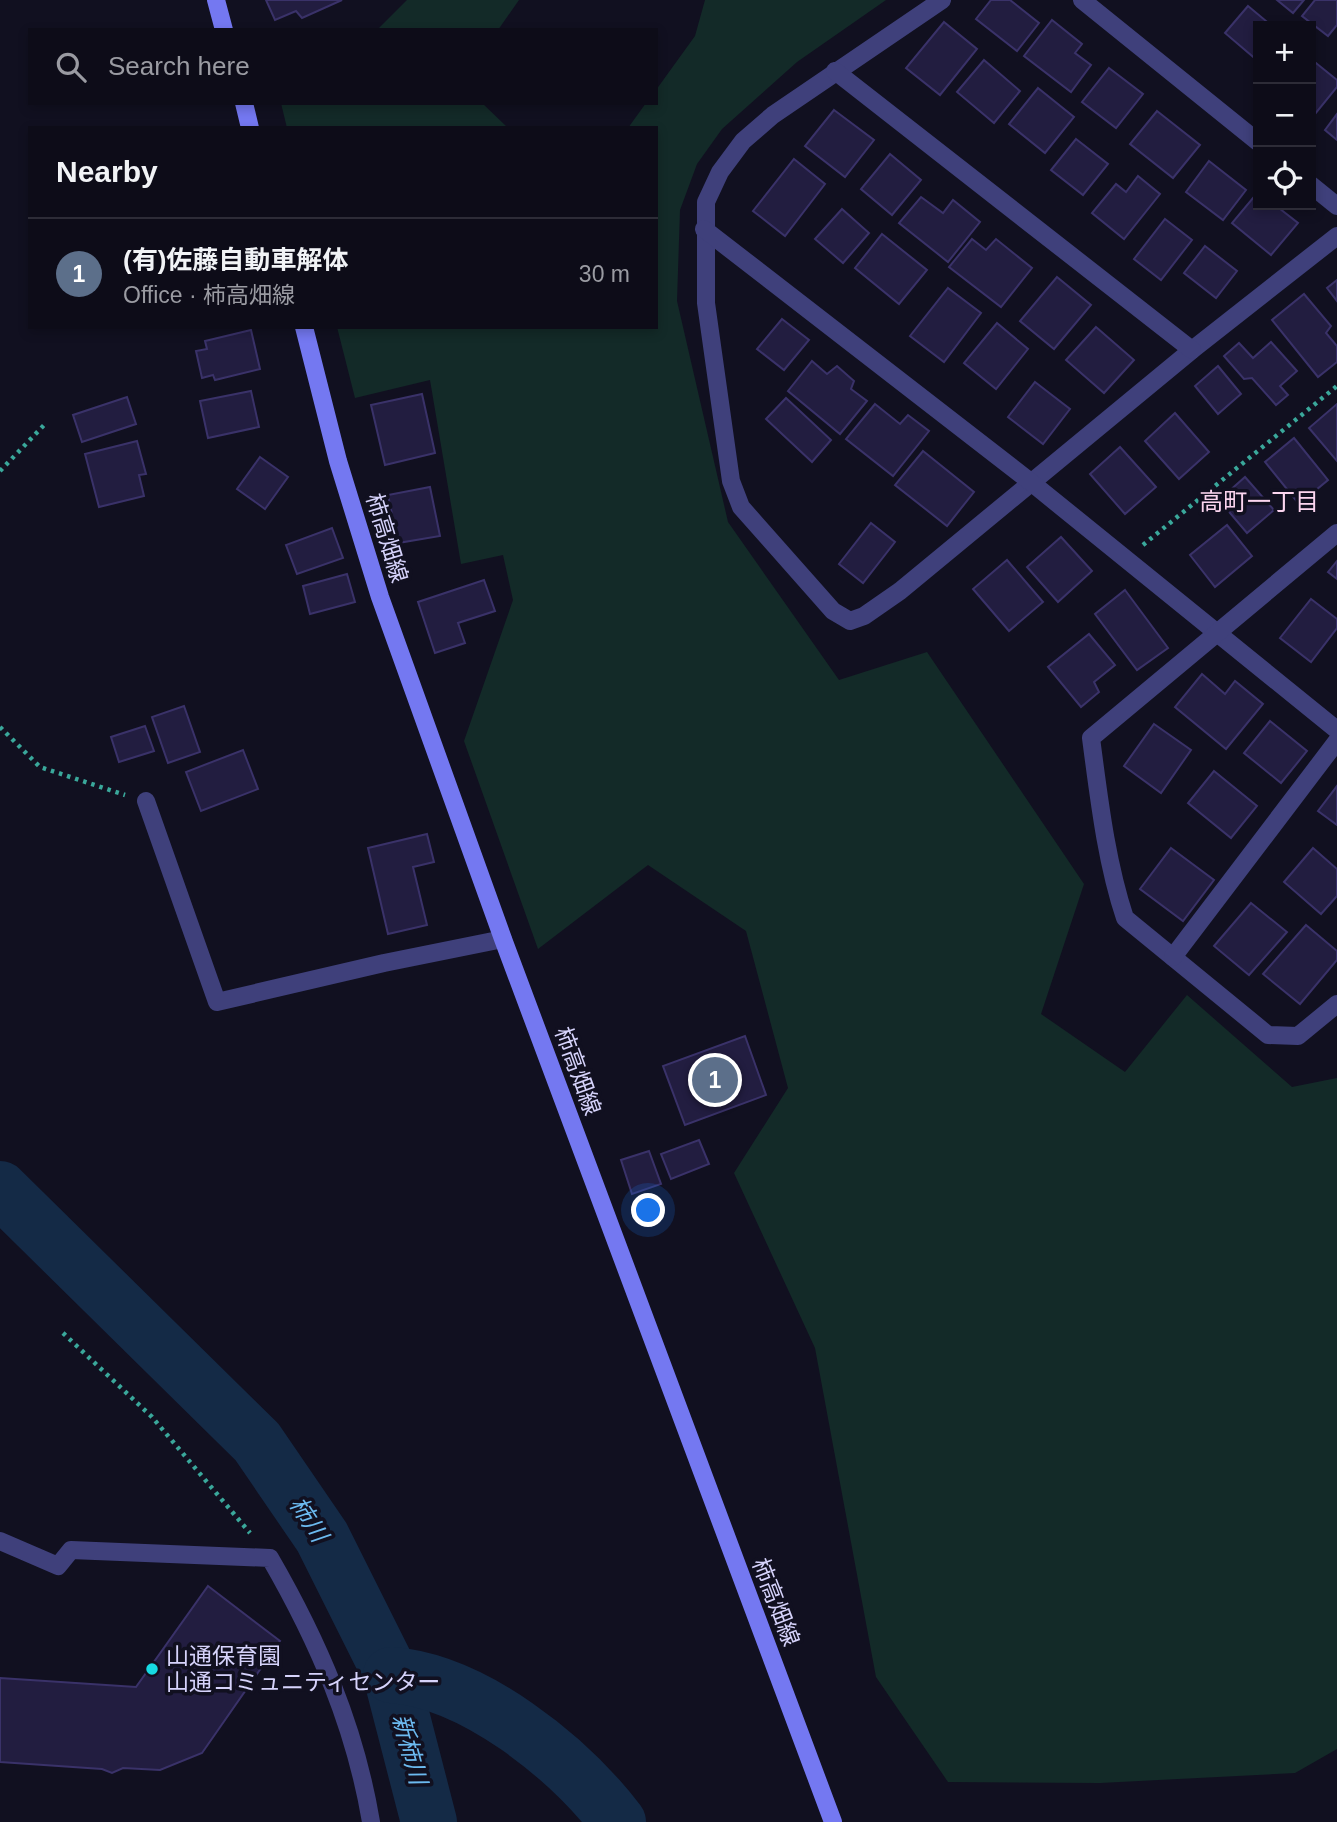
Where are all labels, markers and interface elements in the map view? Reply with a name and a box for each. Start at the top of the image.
map controls [1253,21,1316,210]
button: + [1253,21,1316,84]
search box [28,28,658,105]
icon: search [52,48,90,86]
text: Search here [108,51,250,81]
button: − [1253,84,1316,147]
button: locate [1253,147,1316,210]
text: Nearby [56,155,158,188]
text: (有)佐藤自動車解体 [123,245,348,275]
text: 1 [73,261,85,287]
text: 30 m [579,261,630,287]
text: Office · 柿高畑線 [123,282,295,308]
district label: 高町一丁目 [1199,488,1319,515]
street label: 柿高畑線 [361,490,413,586]
street label: 柿高畑線 [550,1023,606,1119]
pin: 1 [692,1054,738,1106]
your location [631,1193,665,1227]
water label: 柿川 [285,1492,335,1549]
street label: 柿高畑線 [747,1554,805,1650]
place label: 山通保育園 山通コミュニティセンター [166,1643,441,1695]
marker: 山通保育園 山通コミュニティセンター [144,1661,160,1677]
water label: 新柿川 [388,1711,433,1790]

